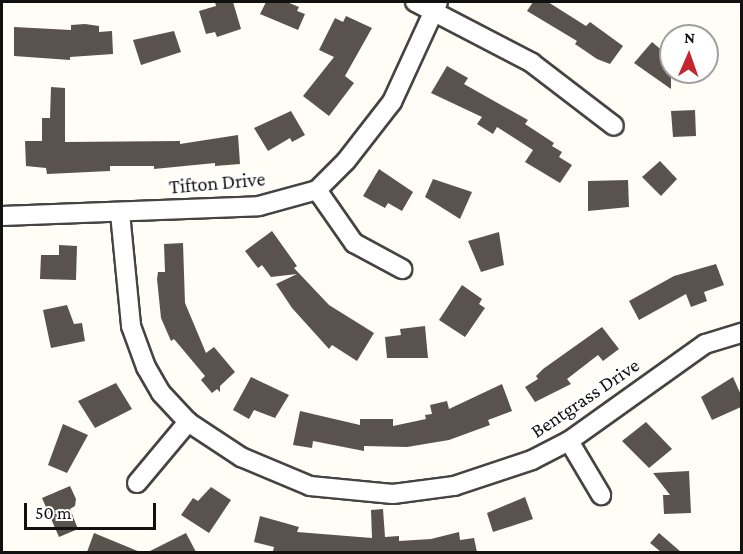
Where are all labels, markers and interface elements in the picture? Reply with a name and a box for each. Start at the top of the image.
north arrow [659,24,719,84]
text: N [684,29,695,46]
street label: Tifton Drive [168,167,266,199]
street label: Bentgrass Drive [526,353,644,443]
scale bar [27,491,159,529]
text: 50 m [35,503,72,523]

